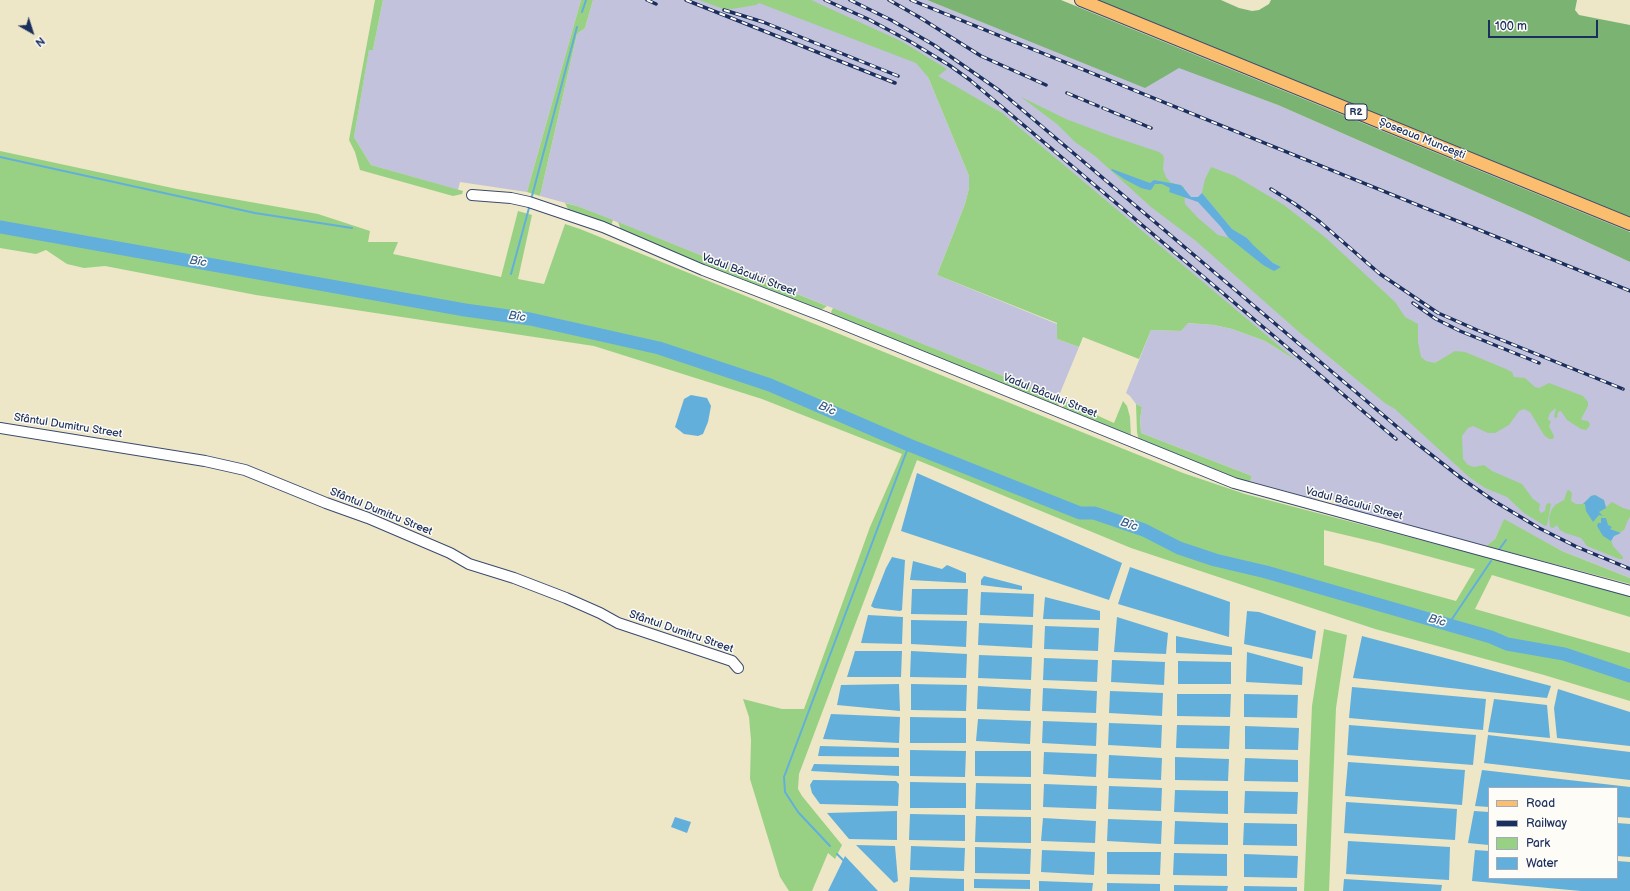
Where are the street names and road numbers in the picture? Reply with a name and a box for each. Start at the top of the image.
road number: R2 [1345,104,1367,120]
street label: Șoseaua Muncești [1377,116,1467,162]
street label: Vadul Bâcului Street [700,251,798,299]
street label: Vadul Bâcului Street [1001,371,1099,421]
street label: Sfântul Dumitru Street [13,411,123,441]
street label: Sfântul Dumitru Street [328,485,434,539]
street label: Vadul Bâcului Street [1304,485,1404,523]
street label: Sfântul Dumitru Street [627,608,735,656]

